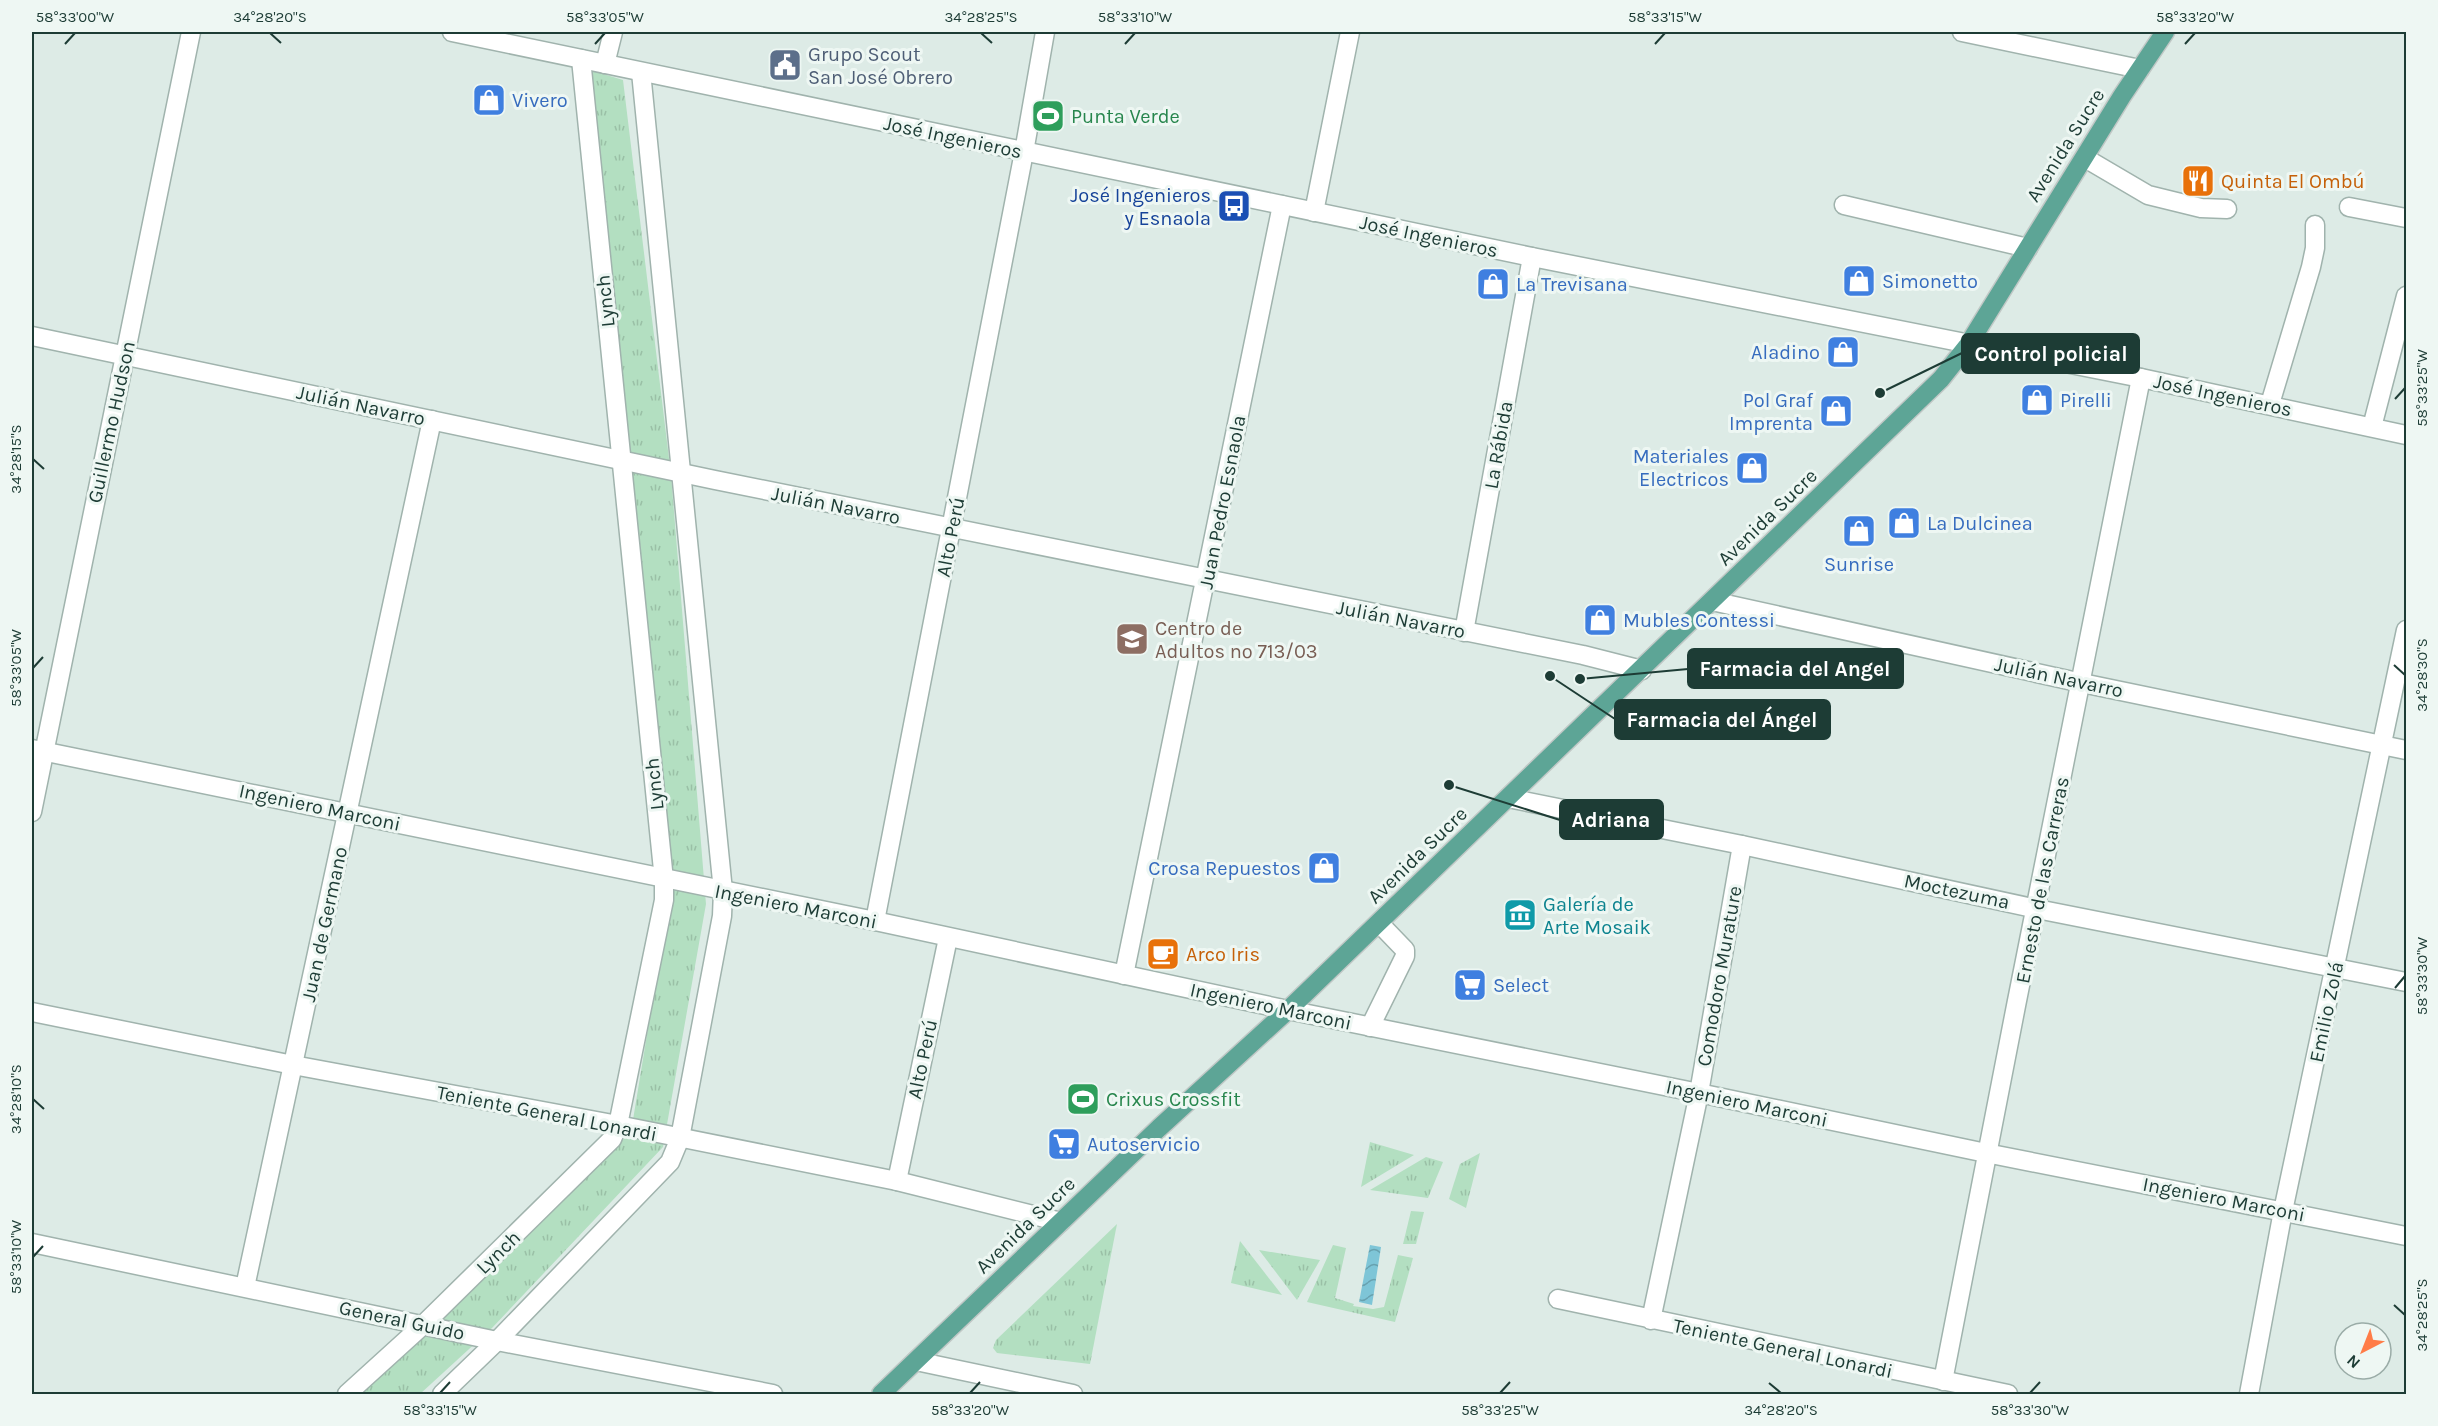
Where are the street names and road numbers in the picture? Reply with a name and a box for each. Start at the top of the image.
street label: Avenida Sucre [2021,84,2109,206]
street label: José Ingenieros [882,112,1024,163]
street label: José Ingenieros [1358,211,1500,262]
street label: Lynch [591,274,620,328]
street label: Guillermo Hudson [83,339,140,505]
street label: José Ingenieros [2152,370,2294,421]
street label: Julián Navarro [295,381,427,430]
street label: La Rábida [1479,399,1518,491]
street label: Juan Pedro Esnaola [1194,413,1251,591]
street label: Avenida Sucre [1713,464,1822,570]
street label: Julián Navarro [770,482,902,529]
street label: Alto Perú [931,495,970,579]
street label: Julián Navarro [1335,596,1467,643]
street label: Julián Navarro [1993,653,2125,702]
street label: Lynch [640,757,669,811]
street label: Ernesto de las Carreras [2011,775,2074,985]
street label: Ingeniero Marconi [237,779,403,836]
street label: Avenida Sucre [1363,802,1472,908]
street label: Juan de Germano [297,844,352,1004]
street label: Moctezuma [1902,869,2012,914]
street label: Ingeniero Marconi [713,879,879,934]
street label: Comodoro Murature [1692,884,1747,1068]
street label: Emilio Zolá [2305,960,2348,1065]
street label: Ingeniero Marconi [1188,978,1354,1035]
street label: Alto Perú [903,1017,942,1101]
street label: Ingeniero Marconi [1664,1075,1830,1132]
street label: Teniente General Lonardi [435,1081,659,1146]
street label: Avenida Sucre [971,1172,1080,1278]
street label: Ingeniero Marconi [2141,1172,2307,1227]
street label: Lynch [471,1226,525,1279]
street label: General Guido [337,1296,467,1345]
street label: Teniente General Lonardi [1671,1314,1895,1383]

